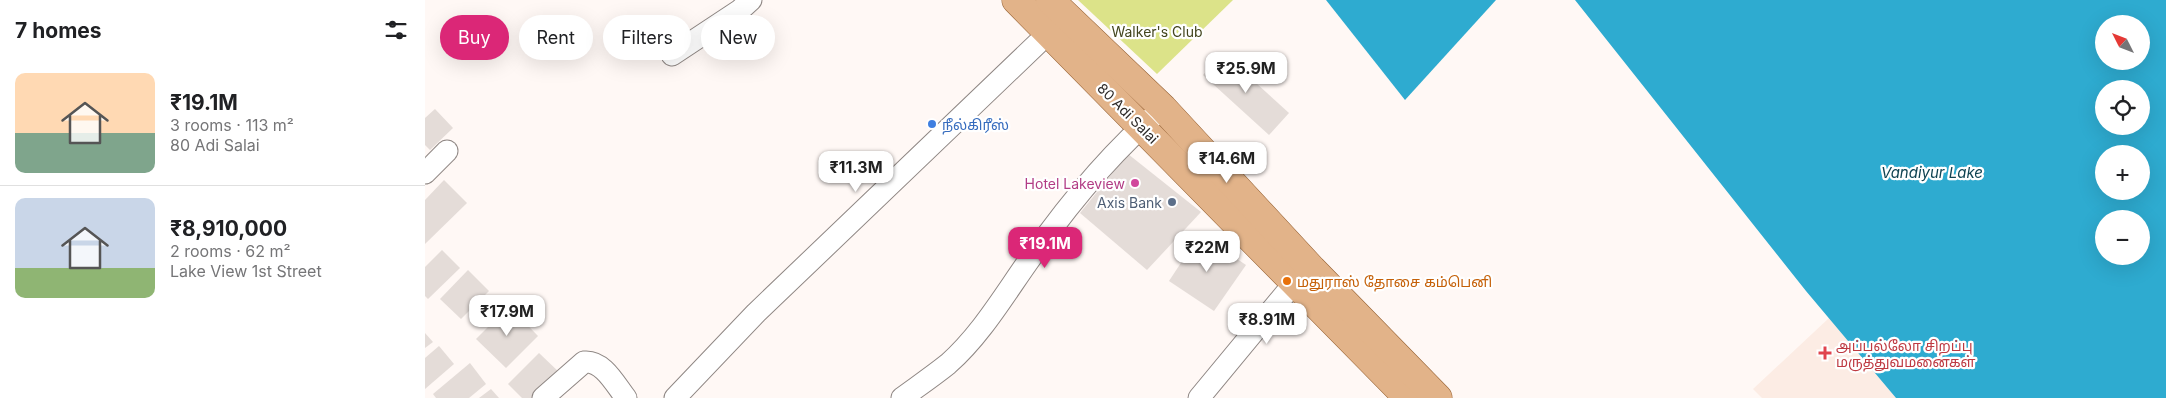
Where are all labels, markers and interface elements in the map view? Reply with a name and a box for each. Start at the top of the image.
chip: Buy [440,15,509,60]
chip: Rent [519,15,593,60]
chip: Filters [603,15,691,60]
chip: New [701,15,775,60]
north arrow [2095,15,2150,70]
map controls [2095,15,2150,265]
icon: filters [382,16,410,44]
text: 7 homes [15,18,102,43]
park label: Walker's Club [1111,23,1203,40]
pin: ₹25.9M [1205,52,1287,94]
text: ₹25.9M [1216,58,1276,78]
street label: 80 Adi Salai [1094,79,1162,147]
button: locate [2095,80,2150,135]
text: ₹19.1M [170,90,238,115]
icon: home [55,93,115,153]
text: 3 rooms · 113 m² [170,115,294,135]
place label: நீல்கிரீஸ் [942,116,1009,135]
marker: நீல்கிரீஸ் [926,118,938,130]
text: 80 Adi Salai [170,135,260,155]
pin: ₹14.6M [1186,142,1268,184]
button: + [2095,145,2150,200]
text: ₹14.6M [1199,148,1255,168]
pin: ₹11.3M [815,150,897,193]
text: ₹11.3M [829,157,883,177]
water label: Vandiyur Lake [1881,163,1983,182]
place label: Hotel Lakeview [1025,175,1125,192]
marker: Hotel Lakeview [1129,177,1141,189]
place label: Axis Bank [1097,194,1162,211]
marker: Axis Bank [1166,196,1178,208]
button: − [2095,210,2150,265]
text: ₹8,910,000 [170,216,287,241]
icon: home [55,218,115,278]
pin: ₹19.1M [1004,226,1086,269]
pin: ₹22M [1177,230,1237,273]
text: ₹19.1M [1019,233,1071,253]
text: ₹22M [1185,237,1229,257]
text: 2 rooms · 62 m² [170,241,291,261]
text: Lake View 1st Street [170,261,322,281]
place label: மதுராஸ் தோசை கம்பெனி [1297,273,1492,292]
marker: மதுராஸ் தோசை கம்பெனி [1281,275,1293,287]
pin: ₹17.9M [466,294,548,337]
text: ₹17.9M [480,301,534,321]
pin: ₹8.91M [1226,302,1308,345]
text: ₹8.91M [1239,309,1295,329]
place label: அப்பல்லோ சிறப்பு மருத்துவமனைகள் [1836,337,1976,372]
marker: அப்பல்லோ சிறப்பு மருத்துவமனைகள் [1818,346,1832,360]

